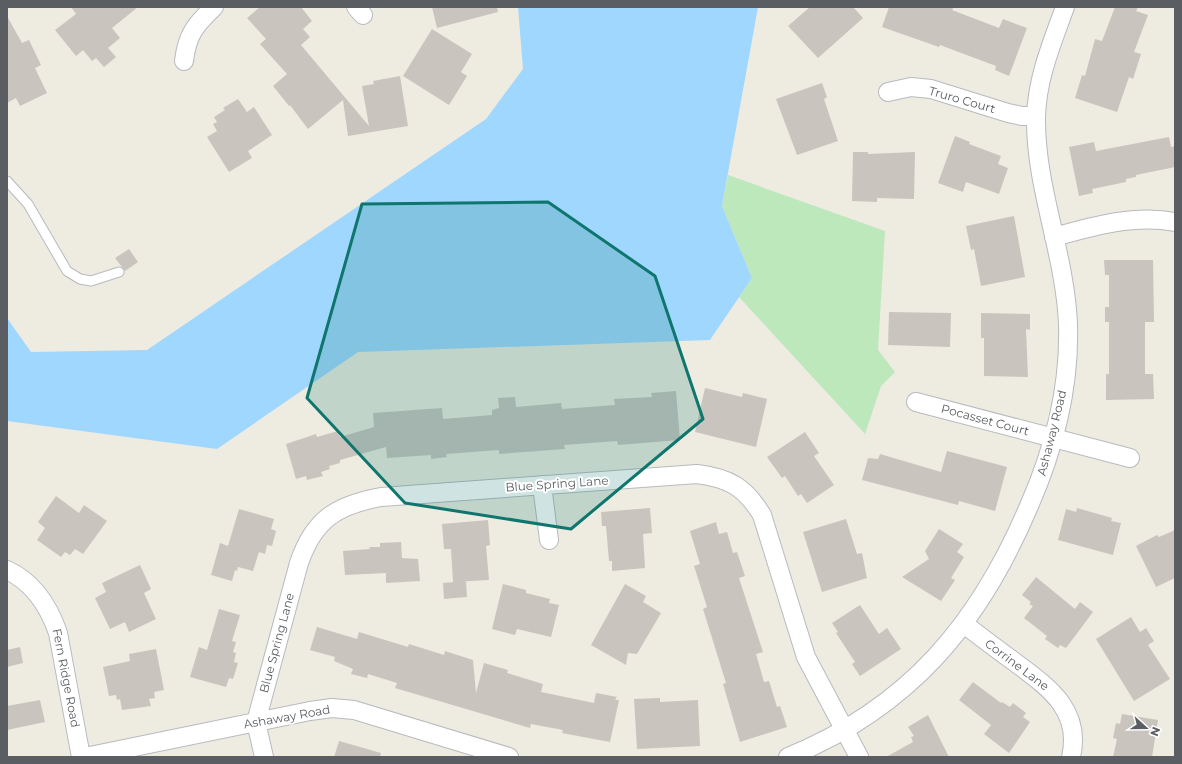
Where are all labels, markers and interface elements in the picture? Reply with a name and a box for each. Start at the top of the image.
street label: Truro Court [927,83,997,116]
street label: Ashaway Road [1034,389,1069,477]
street label: Pocasset Court [939,401,1031,439]
street label: Blue Spring Lane [505,472,609,495]
street label: Blue Spring Lane [256,591,297,695]
street label: Fern Ridge Road [50,627,83,729]
street label: Corrine Lane [982,636,1052,694]
street label: Ashaway Road [242,702,331,732]
north arrow [1126,708,1166,748]
text: N [1147,725,1163,738]

